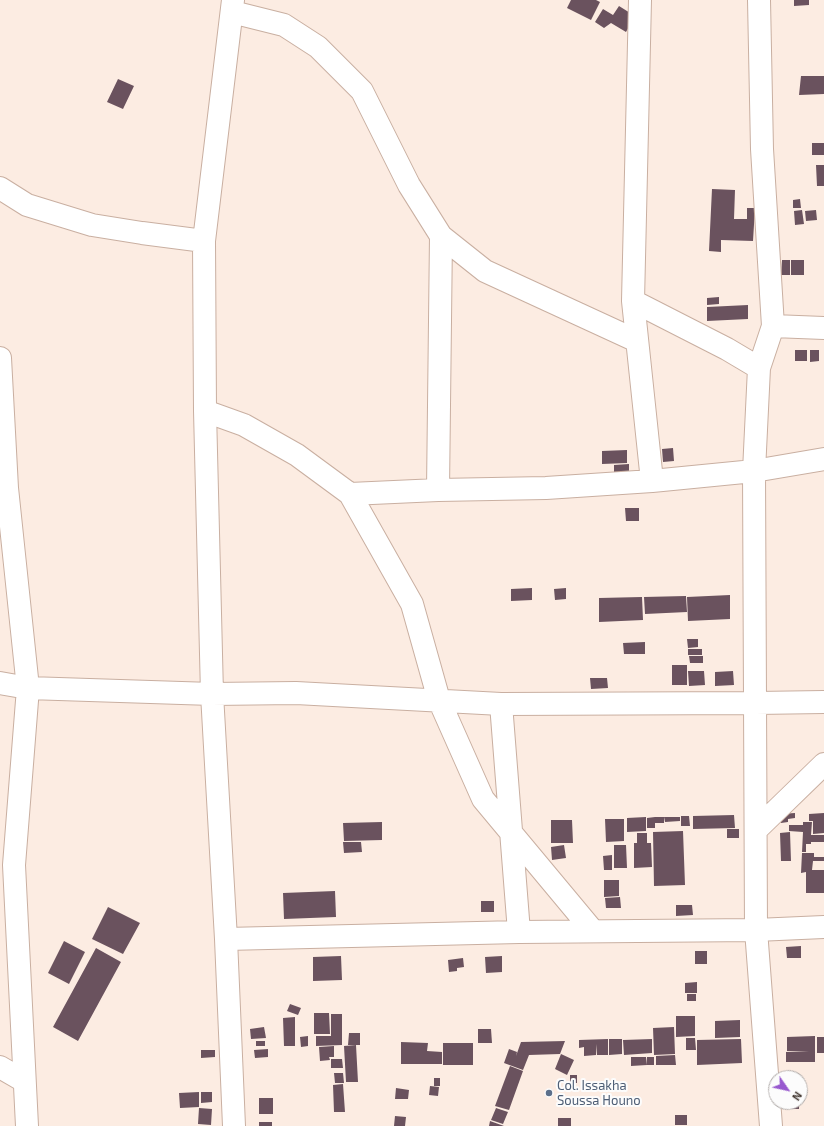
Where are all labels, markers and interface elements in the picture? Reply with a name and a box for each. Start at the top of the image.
north arrow [768,1070,808,1110]
place label: Col. Issakha Soussa Houno [557,1078,641,1109]
marker: Col. Issakha Soussa Houno [544,1088,554,1098]
text: N [790,1089,805,1103]

